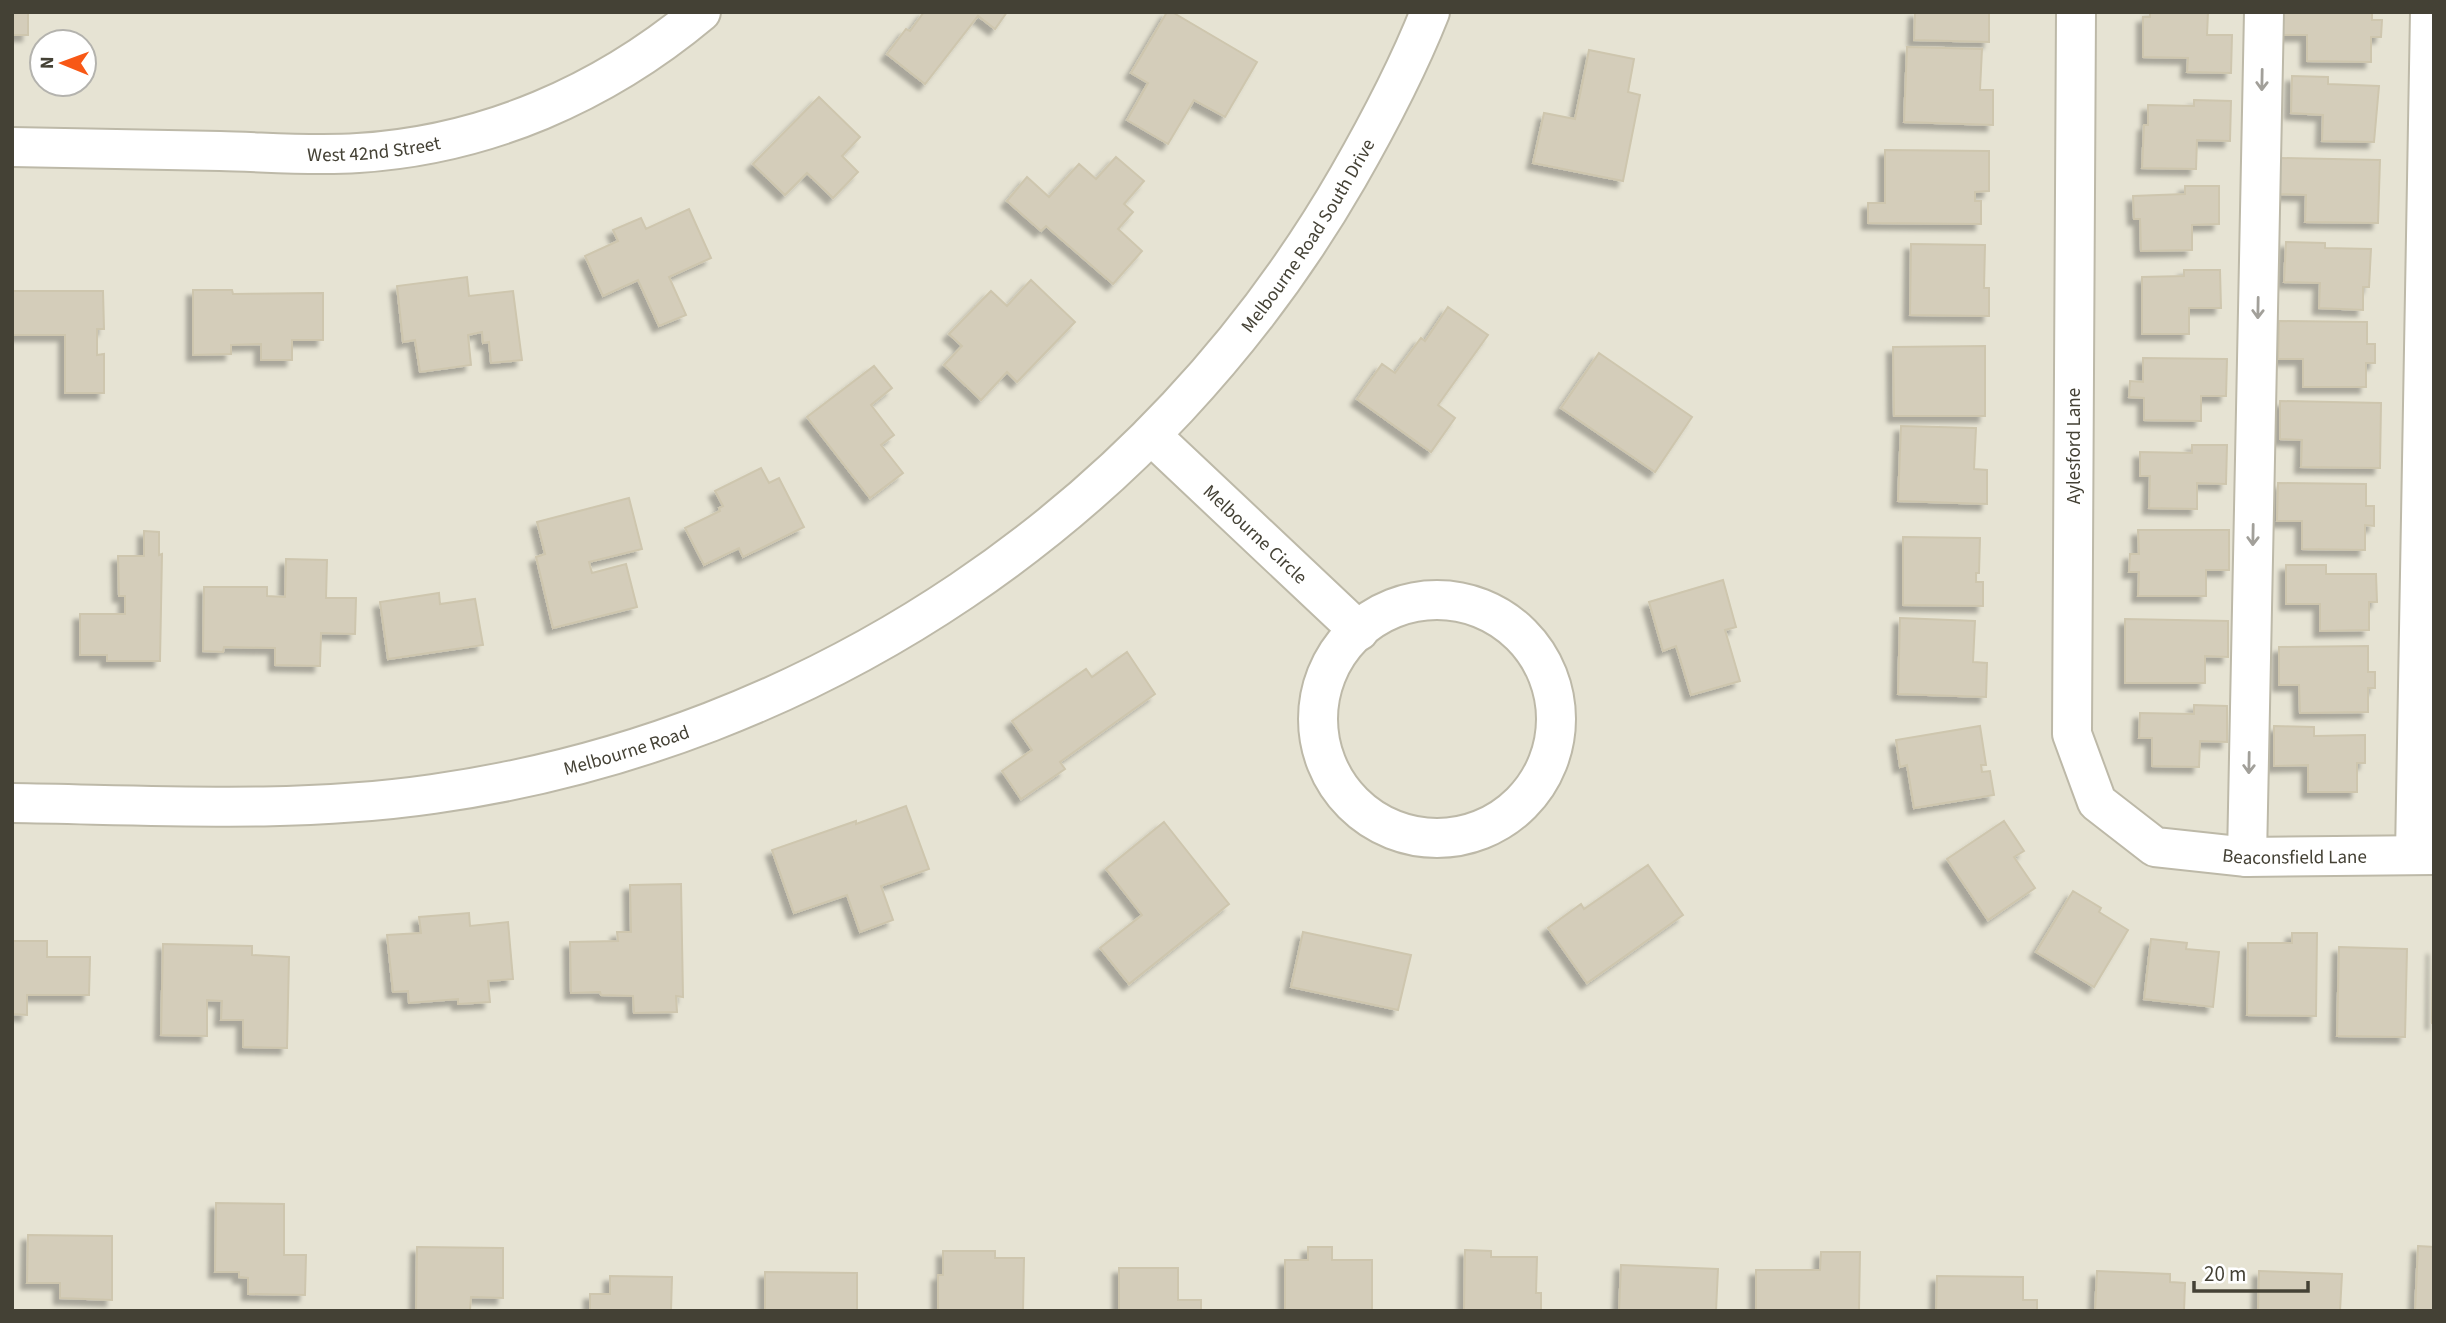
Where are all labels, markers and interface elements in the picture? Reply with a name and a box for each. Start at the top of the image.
north arrow [28,28,98,98]
text: N [34,56,61,69]
one-way arrow [2256,69,2269,92]
street label: West 42nd Street [307,130,443,169]
street label: Melbourne Road South Drive [1235,134,1382,339]
one-way arrow [2251,296,2264,319]
street label: Aylesford Lane [2061,388,2088,504]
street label: Melbourne Circle [1197,479,1313,591]
one-way arrow [2246,524,2260,547]
street label: Melbourne Road [561,719,693,783]
one-way arrow [2242,751,2255,774]
street label: Beaconsfield Lane [2221,842,2367,872]
scale bar [2194,1250,2308,1294]
text: 20 m [2204,1259,2246,1289]

